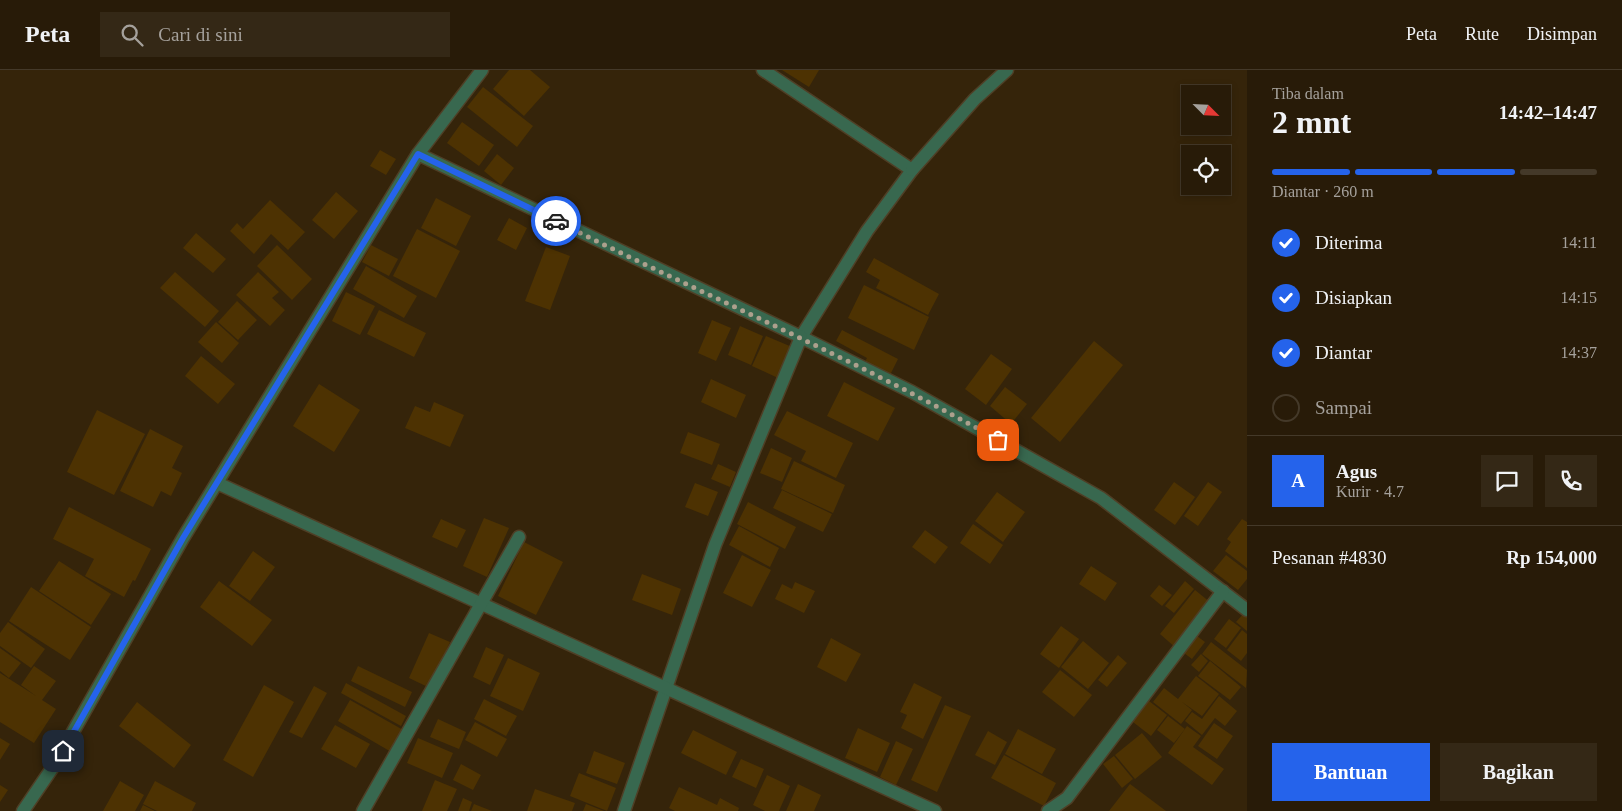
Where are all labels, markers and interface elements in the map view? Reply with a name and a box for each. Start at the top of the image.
search box [100,12,450,57]
text: Peta [25,21,70,47]
icon: search [118,21,146,49]
text: Cari di sini [158,24,243,45]
text: Peta [1406,24,1437,44]
text: Rute [1465,24,1499,44]
text: Disimpan [1527,24,1597,44]
north arrow [1181,85,1231,135]
map controls [1181,85,1231,195]
text: Tiba dalam [1272,85,1344,102]
text: 14:42–14:47 [1499,102,1597,123]
text: 2 mnt [1272,104,1351,140]
button: locate [1181,145,1231,195]
text: Diantar · 260 m [1272,183,1374,200]
courier [531,196,581,246]
icon: car [542,207,570,235]
icon: check [1272,229,1300,257]
text: Diterima [1315,232,1383,253]
text: 14:11 [1561,234,1597,251]
icon: check [1272,284,1300,312]
text: Disiapkan [1315,287,1392,308]
text: 14:15 [1561,289,1597,306]
icon: check [1272,339,1300,367]
text: Diantar [1315,342,1372,363]
text: 14:37 [1561,344,1597,361]
text: Sampai [1315,397,1372,418]
pin [977,419,1019,461]
icon: bag [984,426,1012,454]
button: chat [1481,455,1533,507]
button: phone [1545,455,1597,507]
text: Agus [1336,461,1377,482]
text: A [1291,470,1305,491]
text: Kurir · 4.7 [1336,483,1404,500]
text: Pesanan #4830 [1272,547,1387,568]
text: Rp 154,000 [1506,547,1597,568]
pin [42,730,84,772]
icon: home [49,737,77,765]
button: Bantuan [1272,743,1430,801]
button: Bagikan [1440,743,1597,801]

